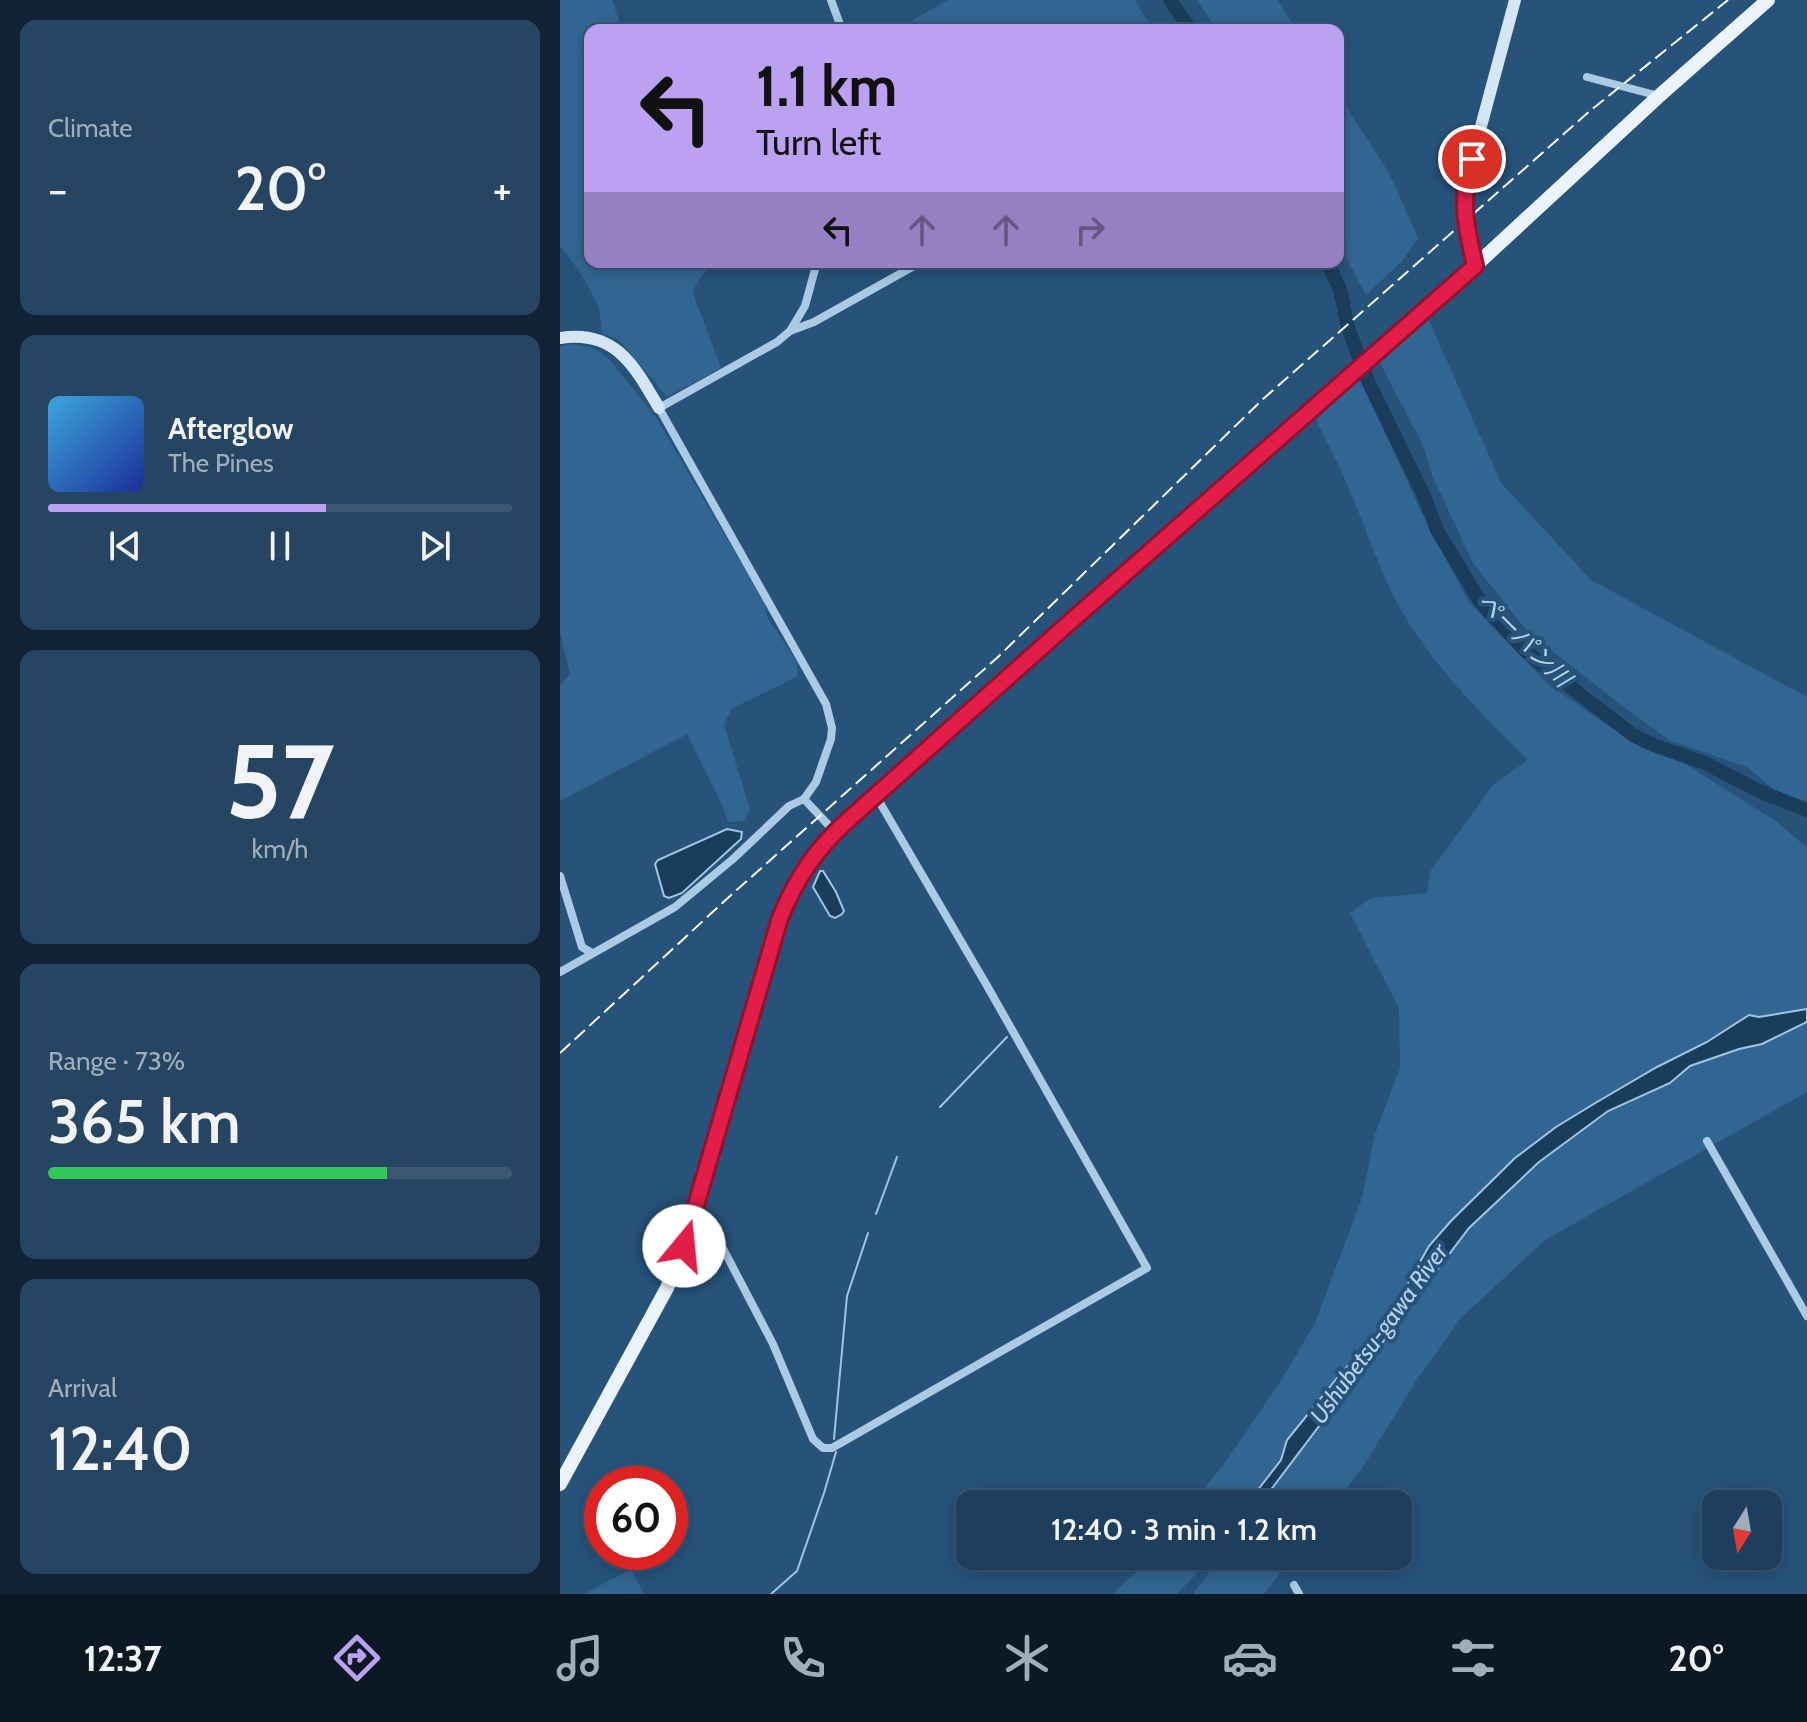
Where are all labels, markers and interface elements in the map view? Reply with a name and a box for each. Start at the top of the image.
text: 1.1 km [756,52,897,120]
icon: left [624,56,728,160]
text: Climate [48,112,133,144]
text: Turn left [756,120,881,164]
pin [1438,125,1506,193]
icon: arrive [1450,137,1494,181]
text: 20° [234,152,326,225]
text: − [48,163,67,216]
text: + [493,163,512,216]
icon: left [816,208,860,252]
icon: ahead [900,208,944,252]
icon: ahead [984,208,1028,252]
icon: right [1068,208,1112,252]
text: Afterglow [168,410,294,447]
text: The Pines [168,447,274,479]
icon: previous [103,524,147,568]
icon: pause [258,524,302,568]
icon: next [413,524,457,568]
water label: ペーパン川 [1471,587,1579,695]
text: 57 [226,718,334,844]
text: km/h [252,833,308,865]
text: Range · 73% [48,1045,185,1077]
text: 365 km [48,1085,241,1158]
position arrow [642,1204,726,1288]
water label: Ushubetsu-gawa River [1304,1237,1455,1429]
text: Arrival [48,1372,117,1404]
text: 12:40 [48,1412,192,1485]
speed limit sign: 60 [584,1466,688,1570]
north arrow [1702,1490,1782,1570]
map controls [1702,1490,1782,1570]
text: 12:40 · 3 min · 1.2 km [1051,1511,1317,1548]
icon: directions [329,1630,385,1686]
icon: music [552,1630,608,1686]
icon: phone [775,1630,831,1686]
icon: climate [999,1630,1055,1686]
icon: car [1222,1630,1278,1686]
icon: filters [1445,1630,1501,1686]
text: 12:37 [84,1636,162,1680]
text: 20° [1668,1636,1723,1680]

